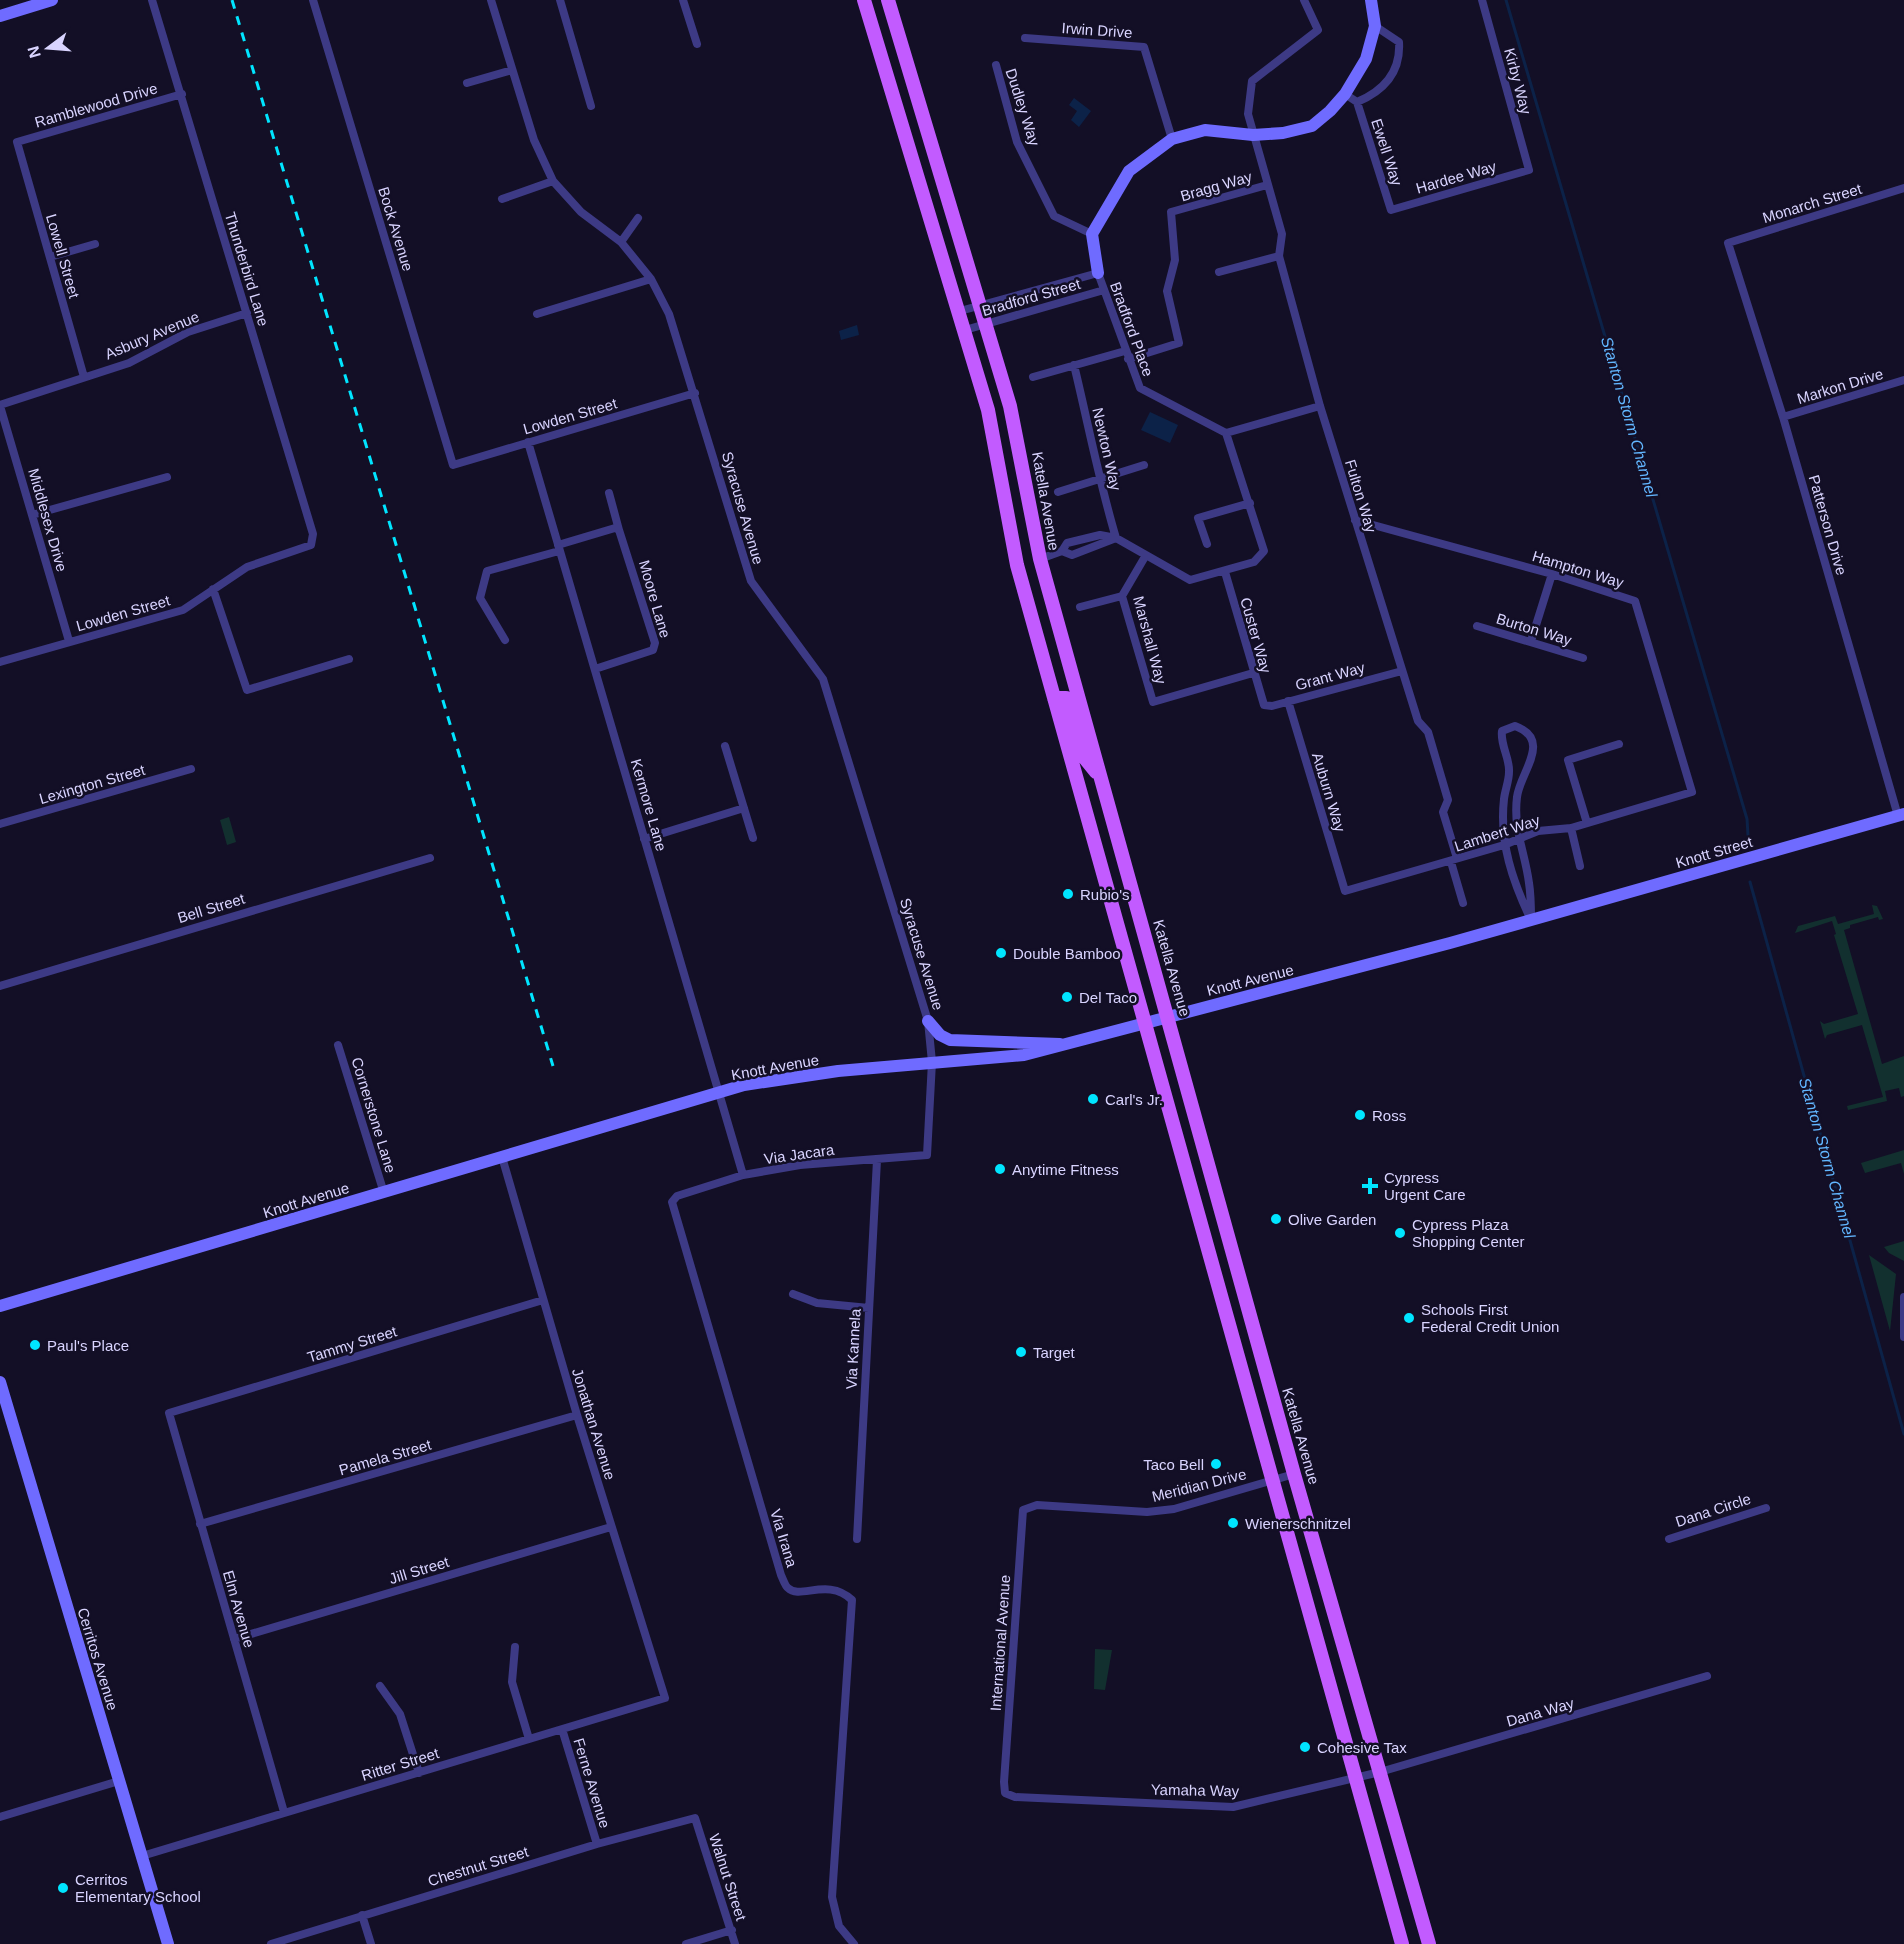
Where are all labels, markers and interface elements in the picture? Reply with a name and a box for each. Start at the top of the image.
north arrow [18,18,78,78]
street label: Irwin Drive [1061,19,1133,41]
text: N [24,44,44,60]
street label: Kirby Way [1501,46,1535,116]
street label: Dudley Way [1003,66,1044,148]
street label: Ramblewood Drive [33,79,159,131]
street label: Ewell Way [1368,116,1406,188]
street label: Hardee Way [1414,157,1499,197]
street label: Bragg Way [1178,168,1254,204]
street label: Monarch Street [1760,180,1864,226]
street label: Bock Avenue [375,185,417,273]
street label: Thunderbird Lane [222,210,272,328]
street label: Lowell Street [43,212,83,301]
street label: Bradford Street [980,275,1083,319]
street label: Bradford Place [1107,279,1157,379]
street label: Asbury Avenue [102,308,202,362]
water label: Stanton Storm Channel [1598,335,1660,500]
street label: Markon Drive [1795,365,1885,407]
street label: Lowden Street [521,394,620,438]
street label: Newton Way [1089,406,1125,493]
street label: Syracuse Avenue [719,450,767,566]
street label: Katella Avenue [1029,450,1063,552]
street label: Fulton Way [1342,458,1380,535]
street label: Middlesex Drive [25,466,71,574]
street label: Patterson Drive [1806,473,1850,577]
street label: Hampton Way [1530,547,1626,591]
street label: Moore Lane [636,558,674,640]
street label: Lowden Street [74,591,173,635]
street label: Marshall Way [1130,594,1170,686]
street label: Custer Way [1237,595,1275,675]
street label: Burton Way [1494,609,1574,649]
street label: Grant Way [1293,658,1367,693]
street label: Auburn Way [1309,750,1349,834]
street label: Kermore Lane [628,757,670,853]
street label: Lexington Street [37,761,148,807]
street label: Lambert Way [1452,811,1542,855]
street label: Knott Street [1674,833,1755,871]
place label: Rubio's [1080,886,1130,903]
marker: Rubio's [1061,887,1075,901]
street label: Bell Street [175,890,247,926]
street label: Syracuse Avenue [897,896,947,1012]
street label: Katella Avenue [1150,918,1194,1018]
place label: Double Bamboo [1013,945,1121,962]
marker: Double Bamboo [994,946,1008,960]
street label: Knott Avenue [1205,961,1295,999]
place label: Del Taco [1079,989,1137,1006]
marker: Del Taco [1060,990,1074,1004]
street label: Knott Avenue [730,1051,820,1083]
street label: Cornerstone Lane [348,1055,400,1175]
water label: Stanton Storm Channel [1796,1076,1858,1241]
place label: Carl's Jr. [1105,1091,1163,1108]
marker: Carl's Jr. [1086,1092,1100,1106]
place label: Ross [1372,1107,1406,1124]
marker: Ross [1353,1108,1367,1122]
street label: Via Jacara [763,1141,836,1167]
place label: Anytime Fitness [1012,1161,1119,1178]
marker: Anytime Fitness [993,1162,1007,1176]
place label: Cypress Urgent Care [1384,1169,1466,1203]
marker: Cypress Urgent Care [1361,1177,1379,1195]
street label: Knott Avenue [261,1179,351,1221]
place label: Olive Garden [1288,1211,1376,1228]
marker: Olive Garden [1269,1212,1283,1226]
place label: Cypress Plaza Shopping Center [1412,1216,1525,1250]
marker: Cypress Plaza Shopping Center [1393,1226,1407,1240]
place label: Schools First Federal Credit Union [1421,1301,1559,1335]
street label: Via Kannela [842,1308,864,1390]
marker: Schools First Federal Credit Union [1402,1311,1416,1325]
street label: Tammy Street [305,1322,400,1366]
place label: Paul's Place [47,1337,129,1354]
marker: Paul's Place [28,1338,42,1352]
place label: Target [1033,1344,1076,1361]
marker: Target [1014,1345,1028,1359]
street label: Jonathan Avenue [569,1366,619,1482]
street label: Katella Avenue [1279,1386,1323,1486]
street label: Pamela Street [337,1436,434,1478]
place label: Taco Bell [1143,1456,1204,1473]
marker: Taco Bell [1209,1457,1223,1471]
street label: Meridian Drive [1150,1465,1248,1505]
street label: Dana Circle [1673,1490,1753,1530]
street label: Via Irana [767,1507,801,1570]
place label: Wienerschnitzel [1245,1515,1351,1532]
marker: Wienerschnitzel [1226,1516,1240,1530]
street label: Jill Street [387,1553,452,1587]
street label: Elm Avenue [220,1568,258,1650]
street label: International Avenue [987,1574,1013,1712]
street label: Cerritos Avenue [74,1606,122,1712]
street label: Dana Way [1504,1694,1576,1730]
street label: Ferne Avenue [570,1736,614,1830]
place label: Cohesive Tax [1317,1739,1407,1756]
marker: Cohesive Tax [1298,1740,1312,1754]
street label: Ritter Street [359,1744,442,1784]
street label: Yamaha Way [1151,1781,1240,1799]
street label: Walnut Street [706,1831,750,1923]
street label: Chestnut Street [426,1842,531,1889]
place label: Cerritos Elementary School [75,1871,201,1905]
marker: Cerritos Elementary School [56,1881,70,1895]

